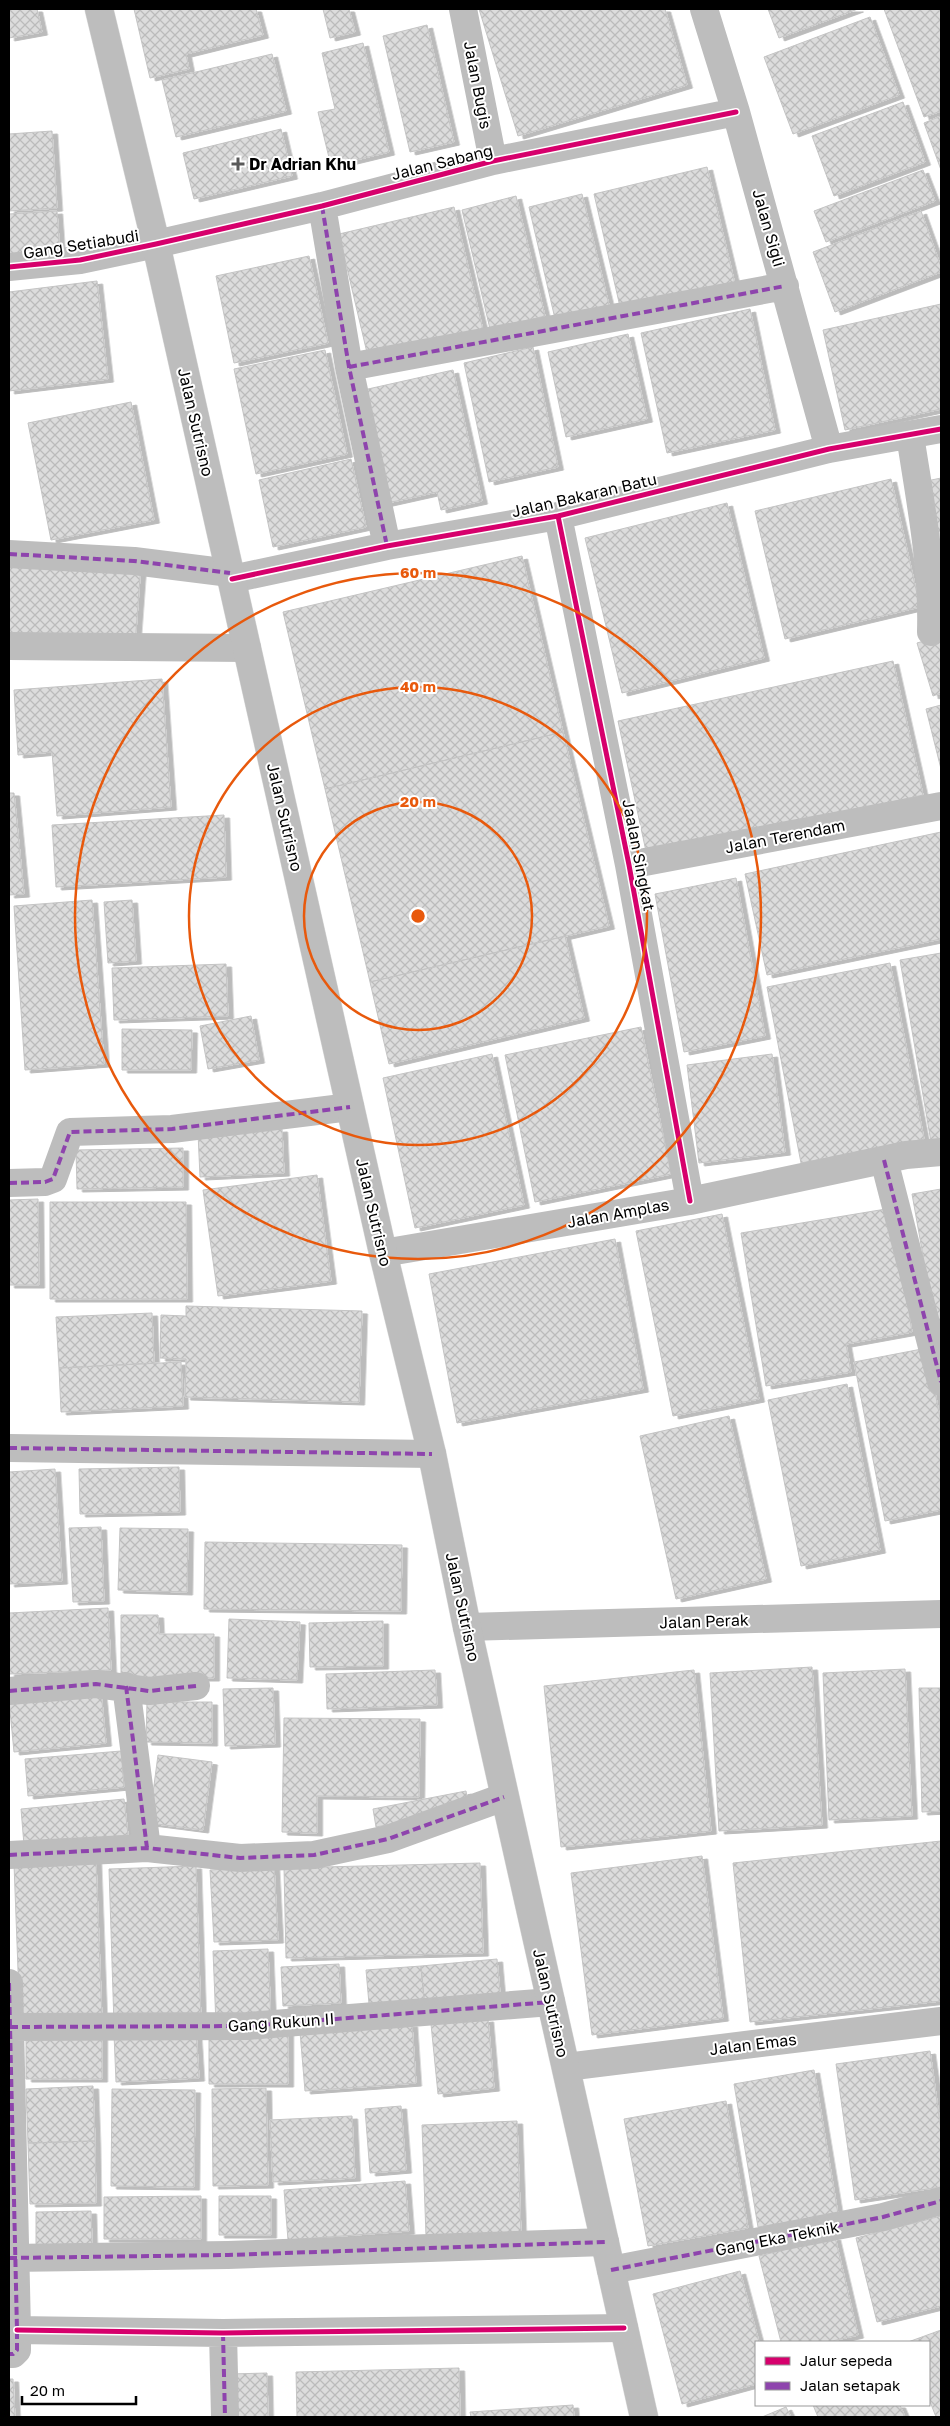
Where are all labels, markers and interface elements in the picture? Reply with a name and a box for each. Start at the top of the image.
street label: Jalan Bugis [460,39,496,131]
street label: Jalan Sabang [389,140,495,184]
place label: Dr Adrian Khu [249,154,356,174]
marker: Dr Adrian Khu [231,157,245,171]
street label: Jalan Sigli [748,187,790,269]
street label: Gang Setiabudi [22,225,140,263]
street label: Jalan Sutrisno [174,366,218,478]
street label: Jalan Bakaran Batu [510,469,658,521]
text: 60 m [400,563,436,581]
text: 40 m [400,677,436,695]
street label: Jalan Sutrisno [263,761,307,873]
text: 20 m [400,792,436,810]
street label: Jaalan Singkat [618,797,660,913]
street label: Jalan Terendam [723,815,847,857]
centre of rings [409,907,427,925]
street label: Jalan Sutrisno [352,1156,396,1268]
street label: Jalan Amplas [565,1194,671,1232]
street label: Jalan Sutrisno [442,1551,484,1663]
street label: Jalan Perak [659,1609,749,1633]
street label: Jalan Sutrisno [529,1947,573,2059]
street label: Gang Rukun II [227,2008,335,2036]
street label: Jalan Emas [708,2029,798,2059]
street label: Gang Eka Teknik [713,2216,841,2260]
legend [755,2341,930,2406]
text: Jalur sepeda [800,2351,893,2369]
scale bar [22,2374,136,2406]
text: Jalan setapak [800,2376,901,2394]
text: 20 m [30,2381,65,2399]

